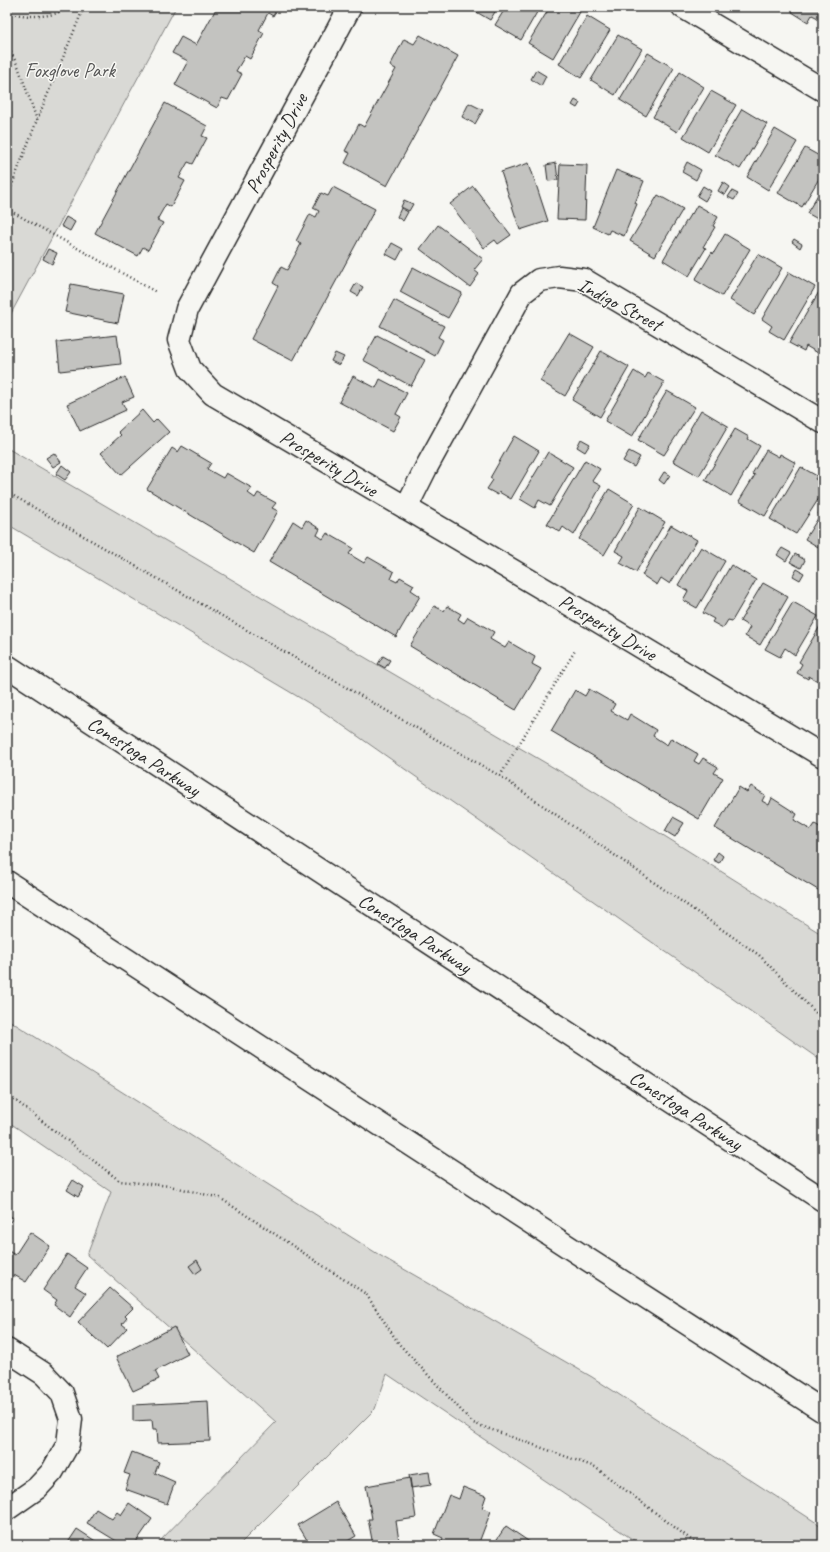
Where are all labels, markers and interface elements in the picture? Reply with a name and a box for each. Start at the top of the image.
park label: Foxglove Park [25,58,117,83]
street label: Prosperity Drive [240,88,314,197]
street label: Indigo Street [574,272,669,338]
street label: Prosperity Drive [275,424,383,503]
street label: Prosperity Drive [554,588,662,667]
street label: Conestoga Parkway [83,711,206,803]
street label: Conestoga Parkway [354,888,477,980]
street label: Conestoga Parkway [625,1065,748,1157]

